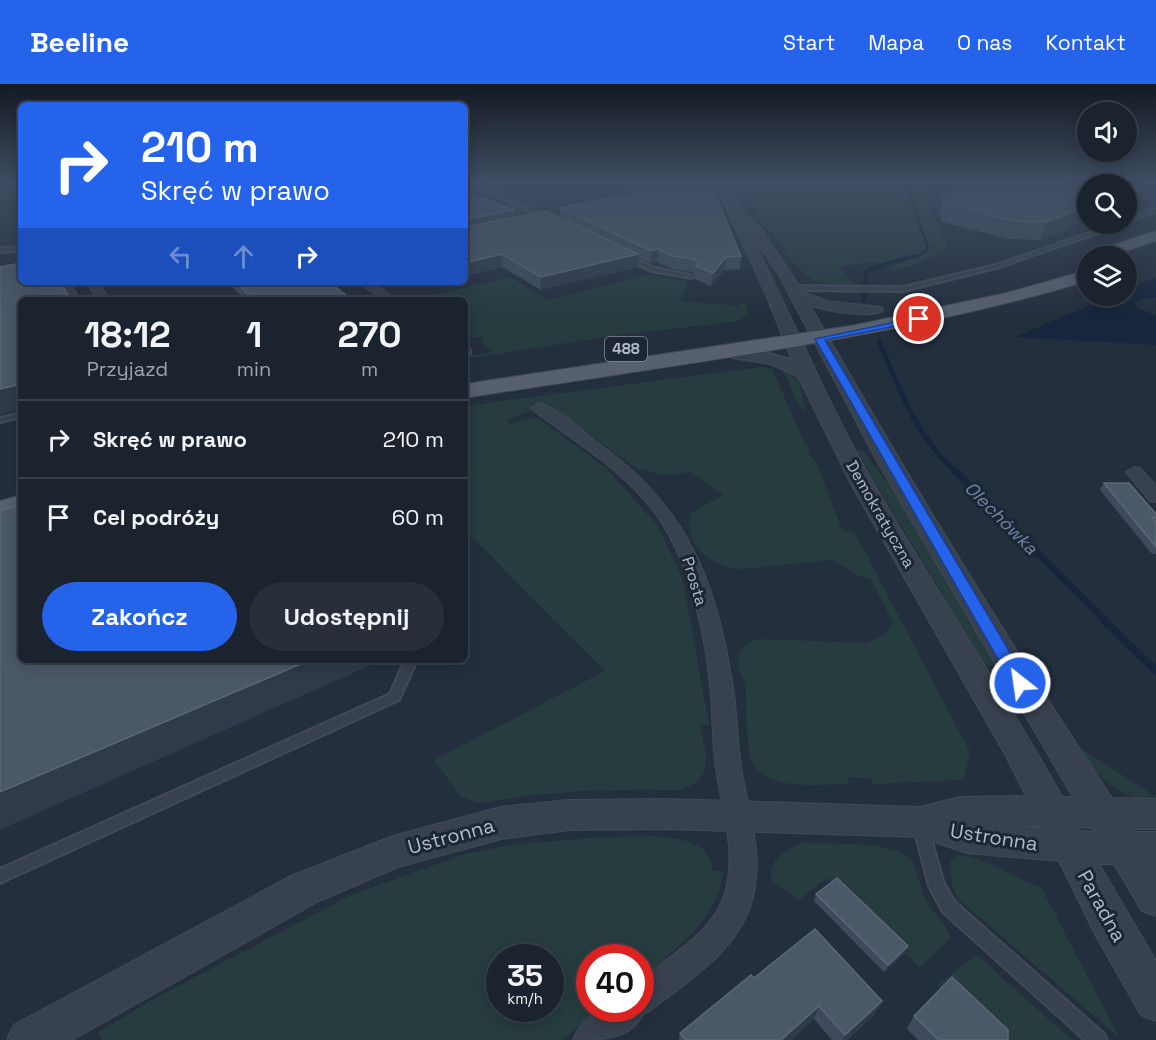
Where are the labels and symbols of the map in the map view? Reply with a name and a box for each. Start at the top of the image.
pin [893,293,944,344]
road number: 488 [605,337,647,361]
street label: Demokratyczna [841,457,920,572]
water label: Olechówka [960,476,1043,560]
street label: Prosta [677,554,712,608]
position arrow [988,651,1052,715]
street label: Ustronna [405,812,497,860]
street label: Ustronna [948,817,1040,857]
street label: Paradna [1072,865,1132,947]
speed limit sign: 40 [576,944,654,1022]

